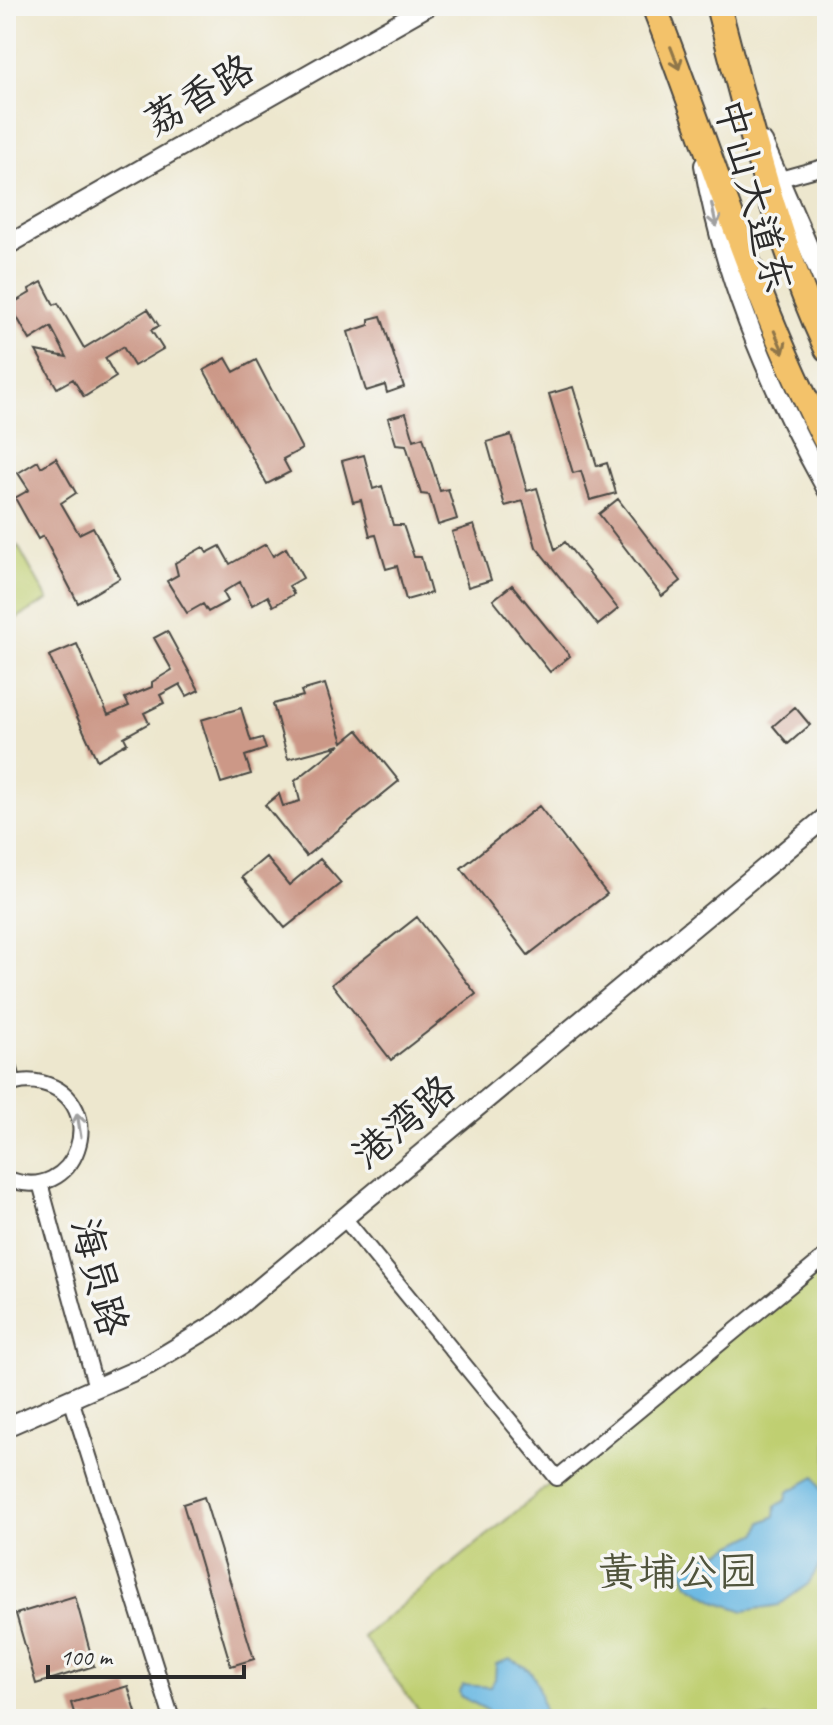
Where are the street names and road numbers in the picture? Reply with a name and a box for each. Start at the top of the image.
street label: 荔香路 [135,43,263,147]
street label: 中山大道东 [704,93,804,299]
street label: 港湾路 [342,1064,466,1180]
street label: 海员路 [59,1213,139,1341]

